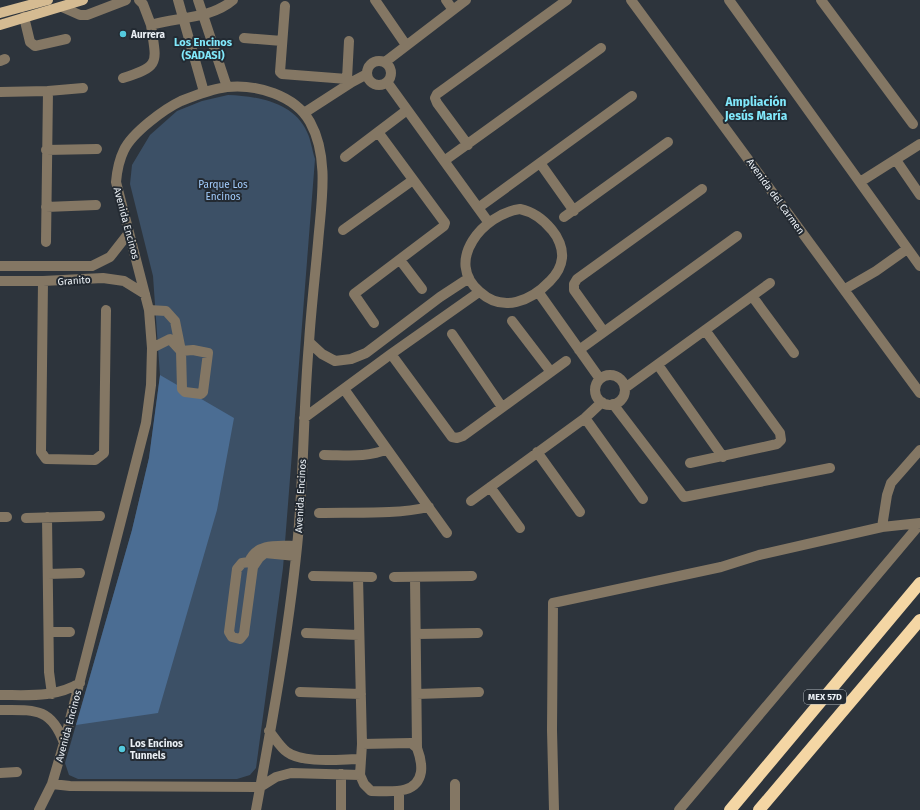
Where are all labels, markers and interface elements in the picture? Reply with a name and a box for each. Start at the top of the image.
marker: Aurrera [118,29,128,39]
place label: Aurrera [130,29,166,41]
district label: Los Encinos (SADASI) [174,36,233,62]
district label: Ampliación Jesús María [724,95,788,123]
street label: Avenida del Carmen [744,156,807,237]
park label: Parque Los Encinos [198,179,248,203]
street label: Avenida Encinos [111,186,141,261]
street label: Granito [57,274,91,288]
street label: Avenida Encinos [293,459,309,533]
street label: Avenida Encinos [54,689,84,763]
road number: MEX 57D [804,690,846,704]
place label: Los Encinos Tunnels [130,738,183,762]
marker: Los Encinos Tunnels [117,744,127,754]

